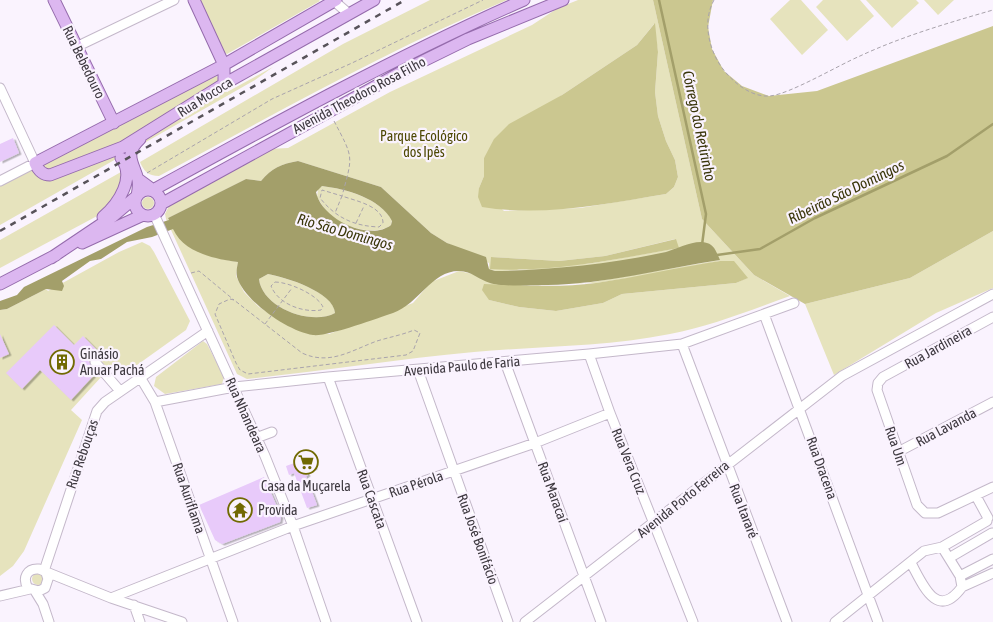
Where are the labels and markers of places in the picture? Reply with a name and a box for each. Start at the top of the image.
place label: Ginásio Anuar Pachá [80,346,145,378]
building icon: Ginásio Anuar Pachá [49,349,75,375]
supermarket icon: Casa da Muçarela [293,449,319,475]
place label: Casa da Muçarela [261,478,351,494]
temple icon: Provida [227,497,253,523]
place label: Provida [258,502,298,518]

